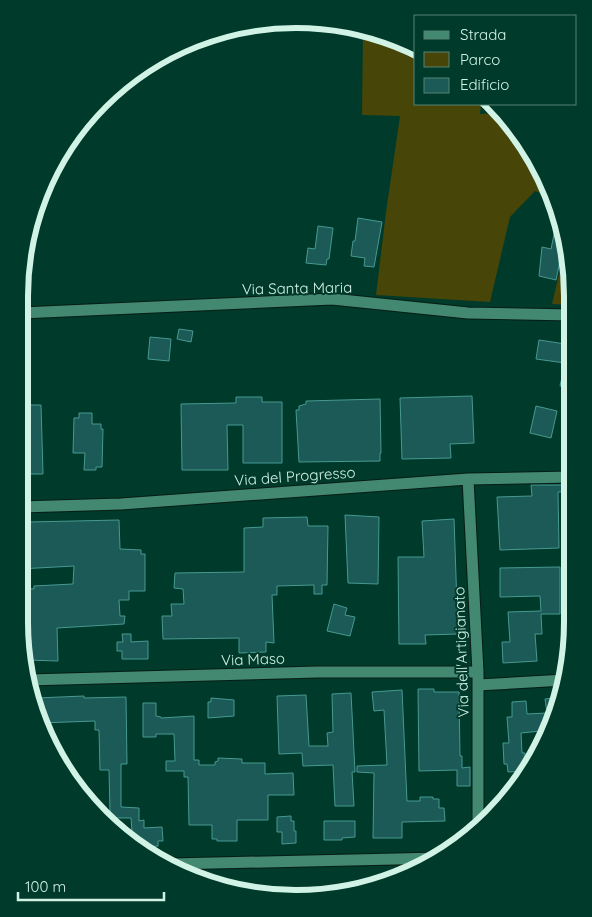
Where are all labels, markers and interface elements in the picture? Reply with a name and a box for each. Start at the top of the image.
legend [414,15,577,105]
text: Strada [460,25,506,44]
text: Parco [460,50,500,69]
text: Edificio [460,75,509,94]
street label: Via Santa Maria [242,278,352,298]
street label: Via del Progresso [234,462,356,490]
street label: Via dell'Artigianato [449,586,473,718]
street label: Via Maso [221,648,285,670]
scale bar [18,870,164,902]
text: 100 m [25,877,66,896]

